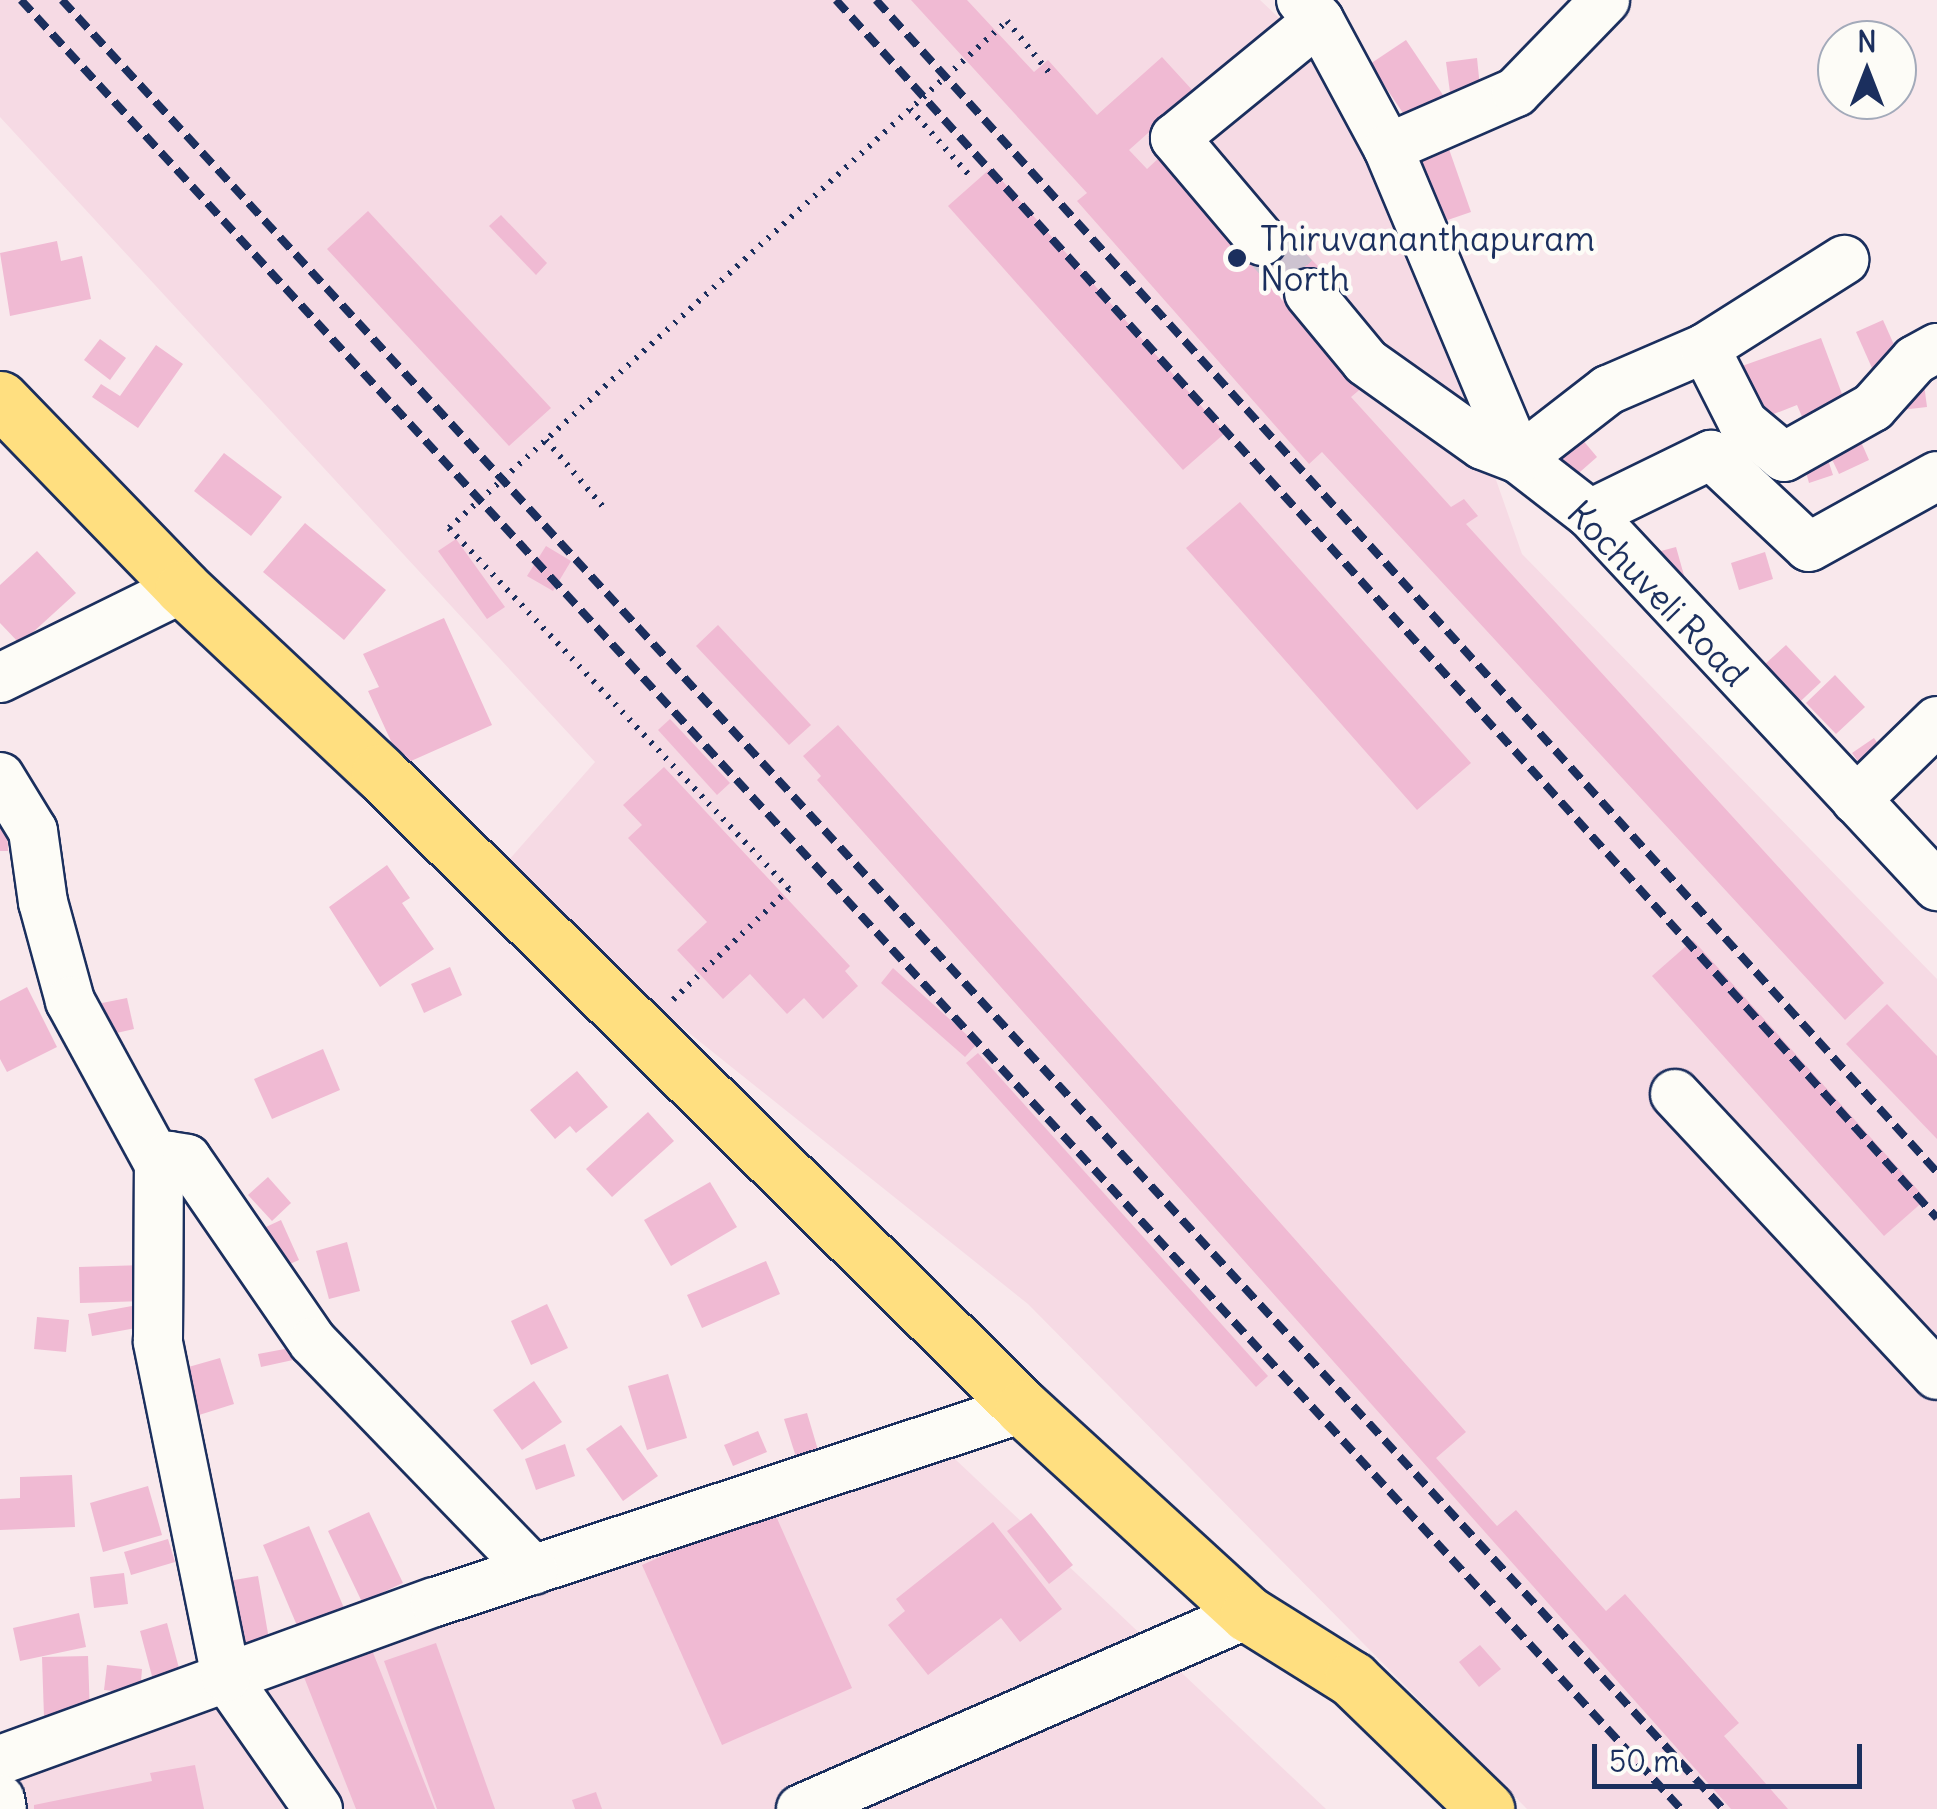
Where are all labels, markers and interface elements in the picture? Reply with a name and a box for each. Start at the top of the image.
north arrow [1817,20,1917,120]
text: N [1857,24,1877,60]
place label: Thiruvananthapuram North [1260,217,1595,299]
marker: Thiruvananthapuram North [1224,245,1250,271]
street label: Kochuveli Road [1559,492,1757,694]
scale bar [1597,1724,1867,1786]
text: 50 m [1609,1742,1679,1780]

